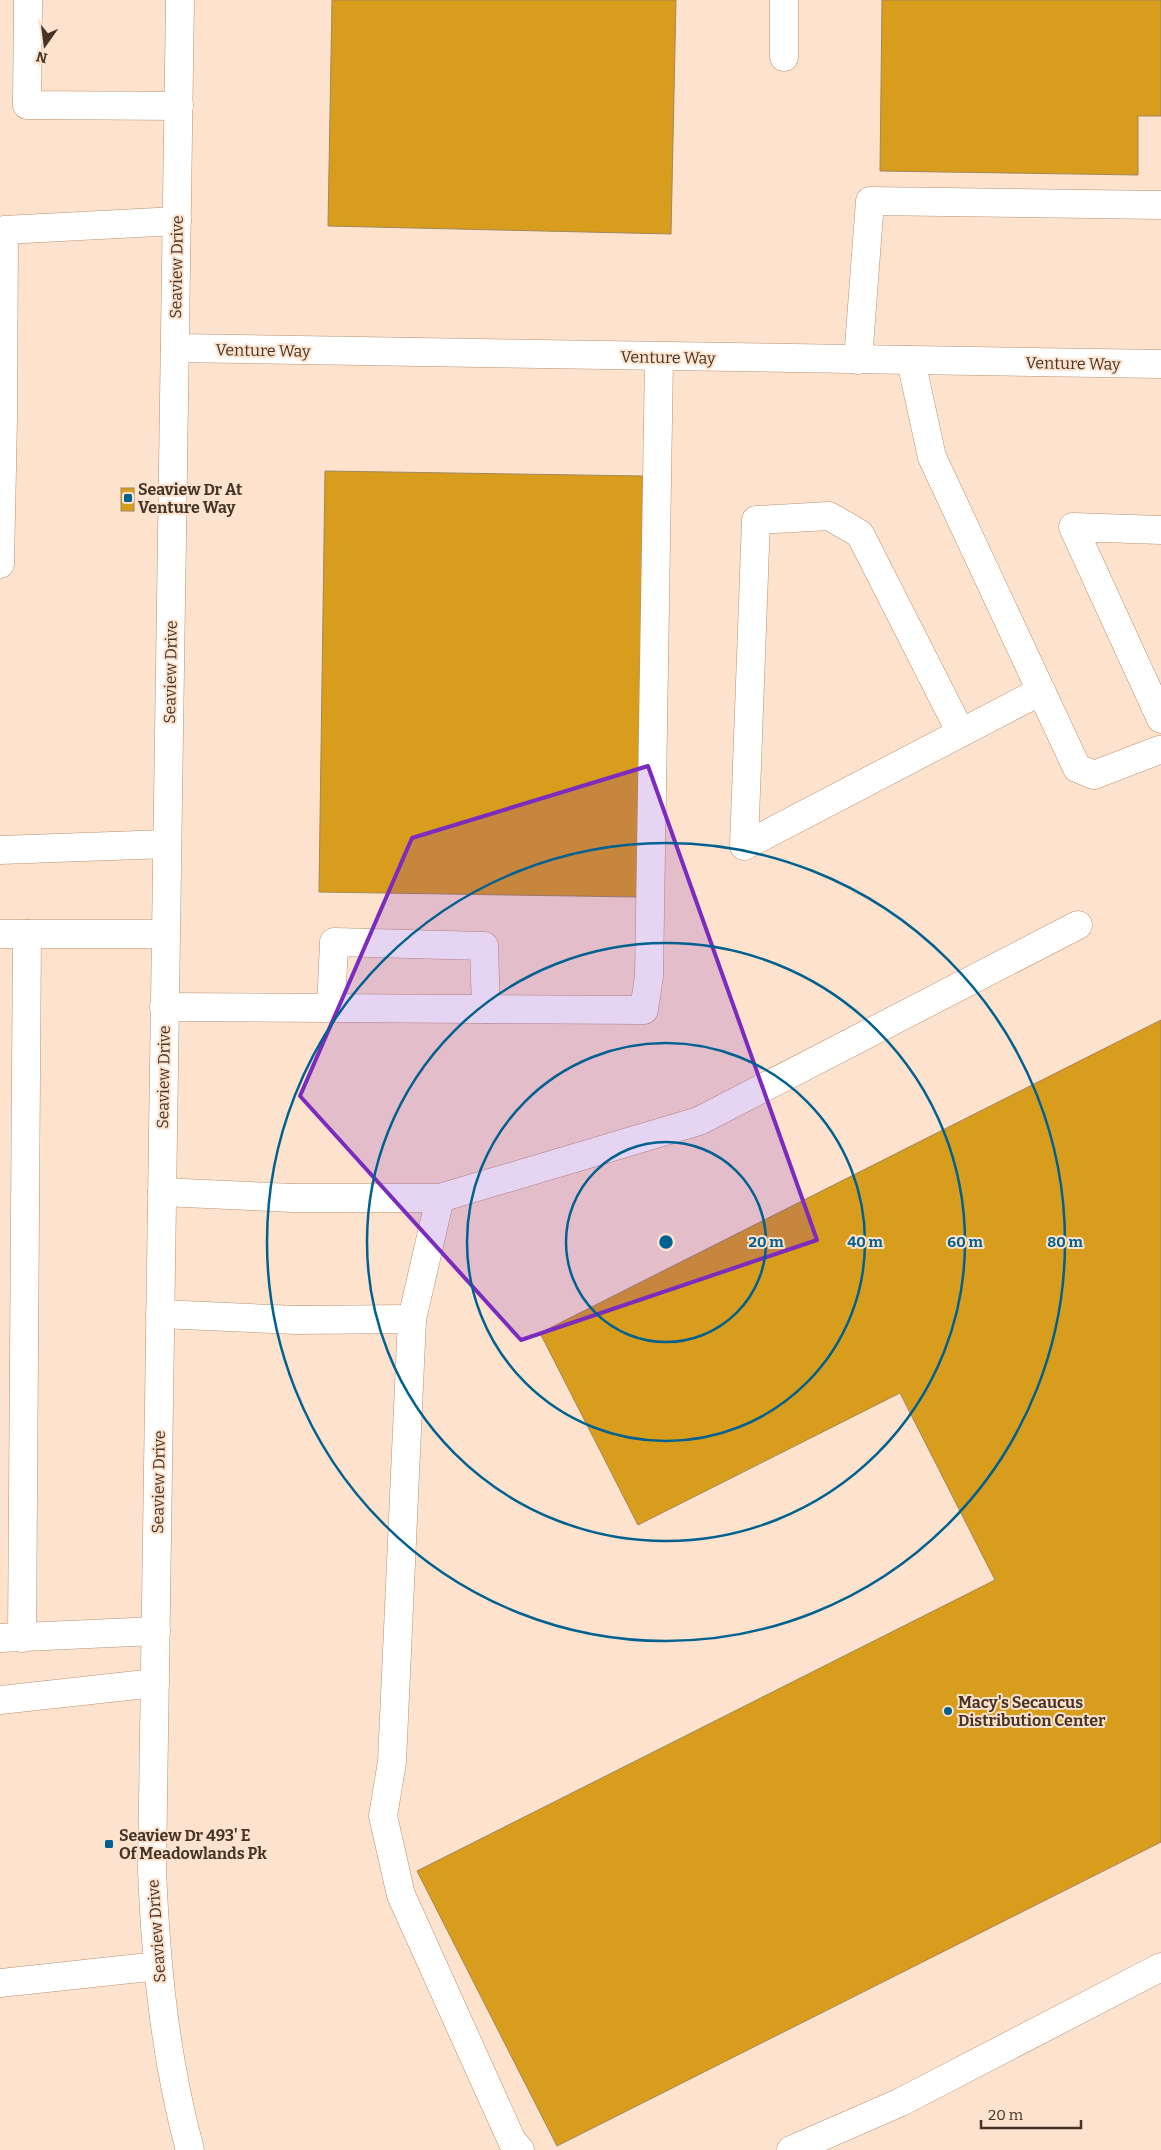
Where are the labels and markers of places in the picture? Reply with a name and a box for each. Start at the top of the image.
place label: Seaview Dr At Venture Way [138,480,243,517]
marker: Seaview Dr At Venture Way [122,492,134,504]
centre of rings [657,1233,675,1251]
place label: Macy's Secaucus Distribution Center [958,1693,1106,1730]
marker: Macy's Secaucus Distribution Center [942,1705,954,1717]
place label: Seaview Dr 493' E Of Meadowlands Pk [119,1826,267,1863]
marker: Seaview Dr 493' E Of Meadowlands Pk [103,1838,115,1850]

